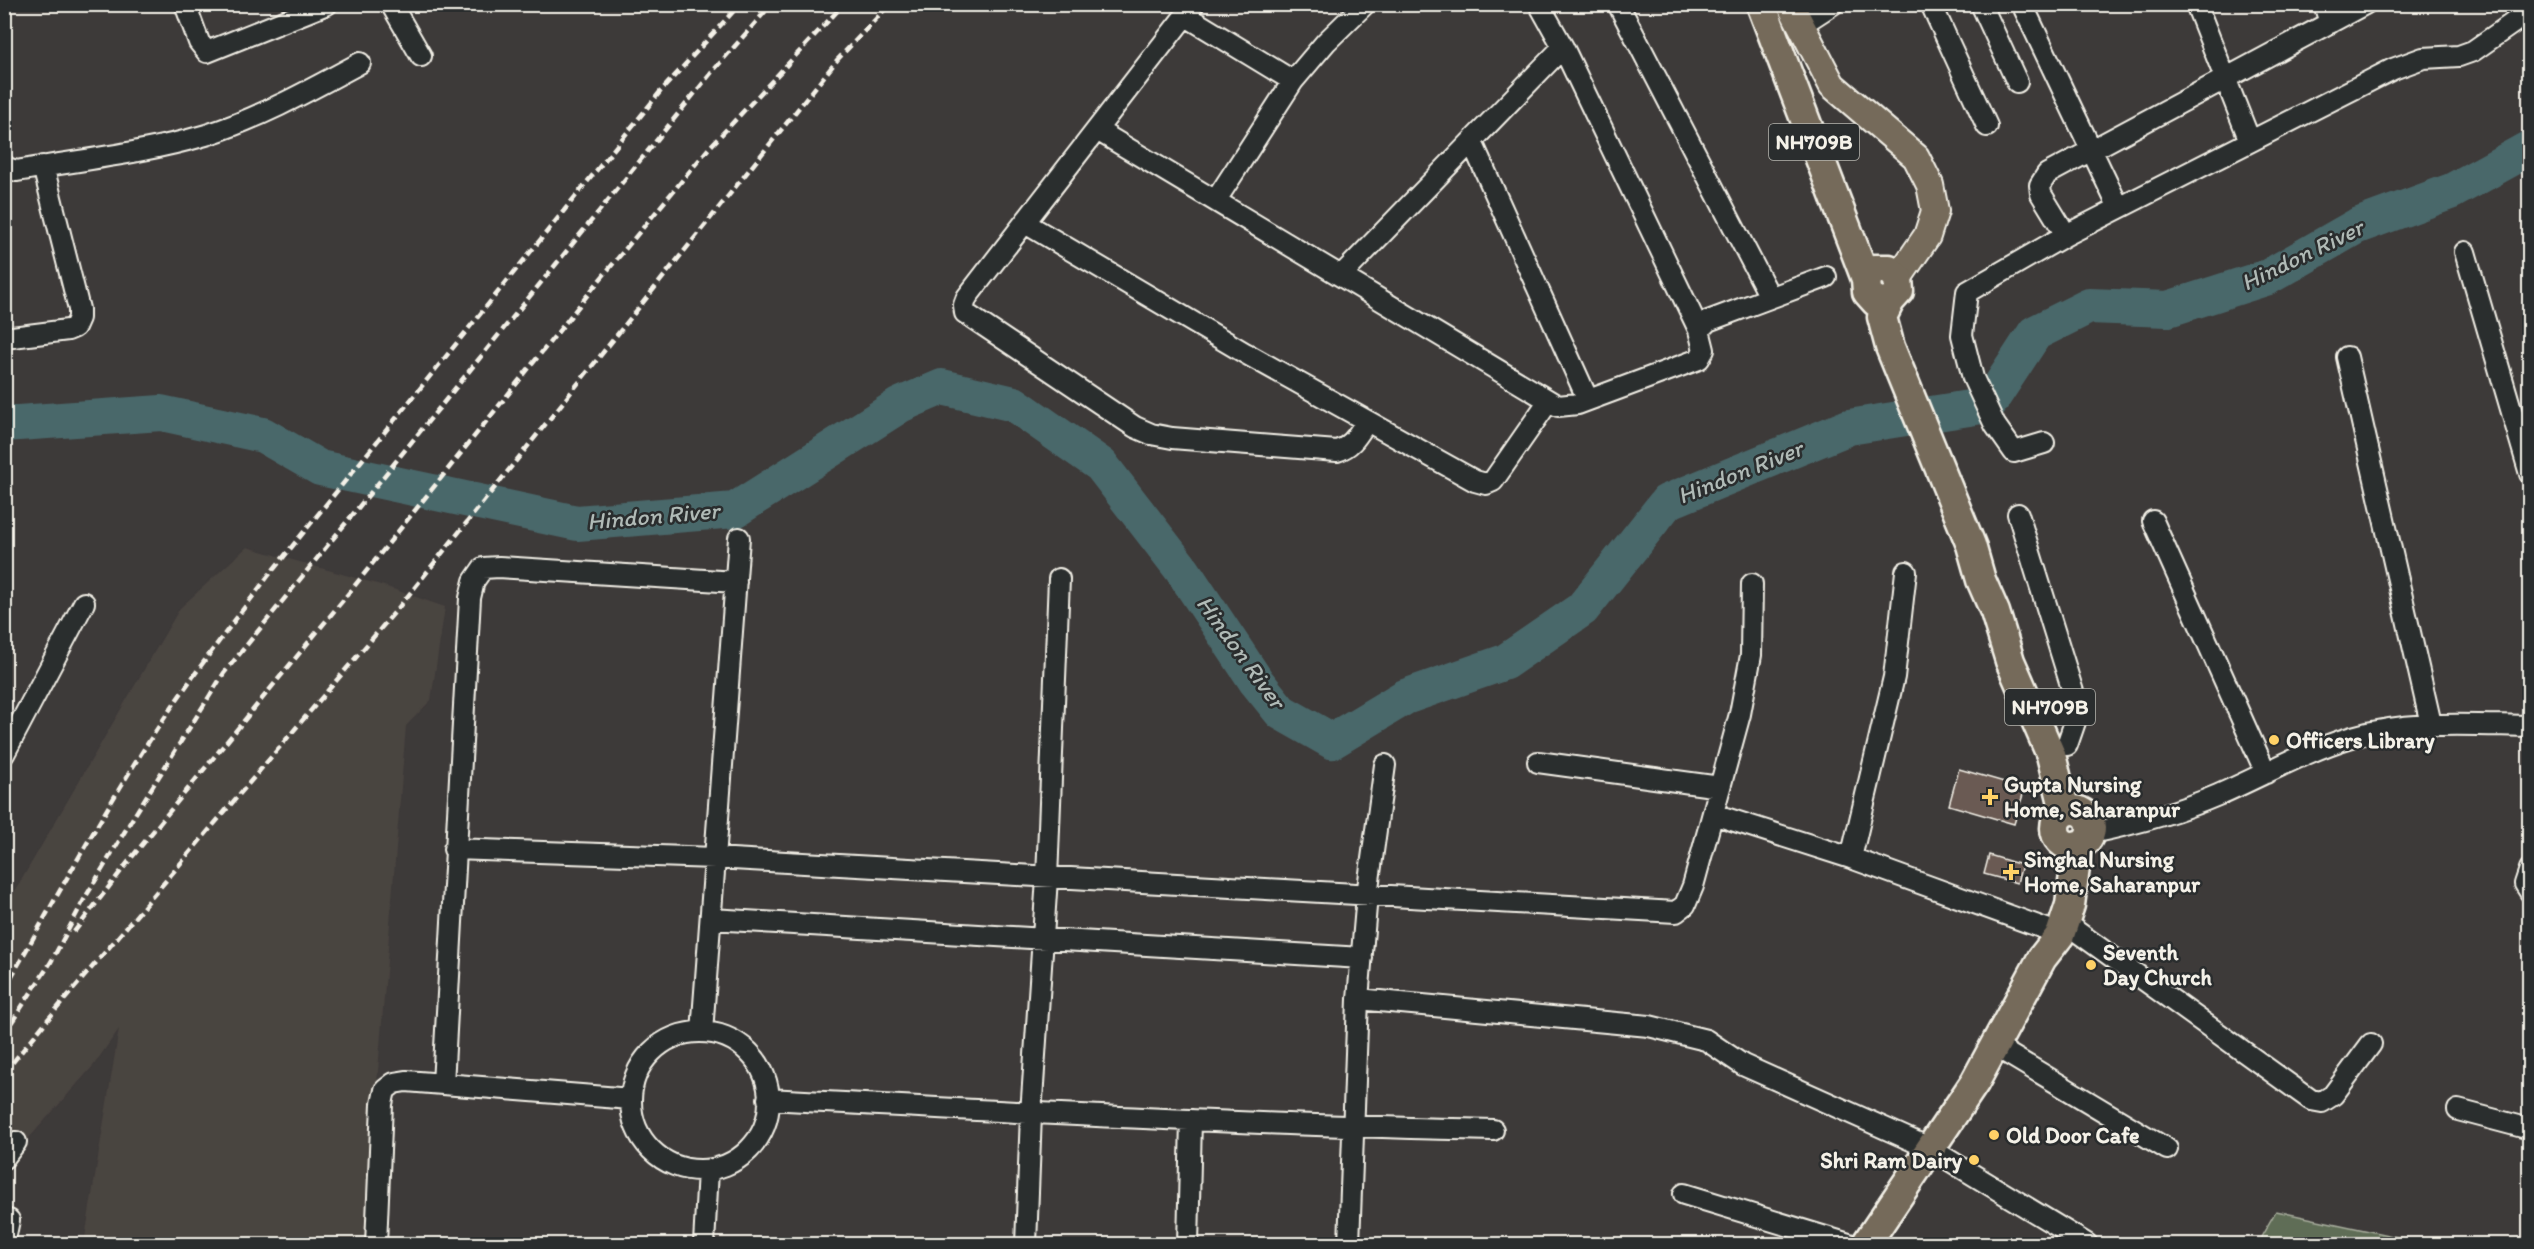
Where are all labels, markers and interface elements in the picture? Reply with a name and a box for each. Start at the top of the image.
road number: NH709B [1769,124,1859,160]
water label: Hindon River [2236,211,2370,297]
water label: Hindon River [1673,432,1809,510]
water label: Hindon River [586,495,723,536]
water label: Hindon River [1191,590,1294,716]
road number: NH709B [2005,689,2095,725]
place label: Officers Library [2286,727,2435,754]
marker: Officers Library [2267,733,2281,747]
place label: Gupta Nursing Home, Saharanpur [2004,771,2181,823]
marker: Gupta Nursing Home, Saharanpur [1981,788,1999,806]
place label: Singhal Nursing Home, Saharanpur [2024,846,2201,898]
marker: Singhal Nursing Home, Saharanpur [2002,863,2020,881]
place label: Seventh Day Church [2103,939,2213,991]
marker: Seventh Day Church [2084,958,2098,972]
place label: Old Door Cafe [2006,1122,2139,1149]
marker: Old Door Cafe [1987,1128,2001,1142]
place label: Shri Ram Dairy [1820,1147,1963,1174]
marker: Shri Ram Dairy [1967,1153,1981,1167]

